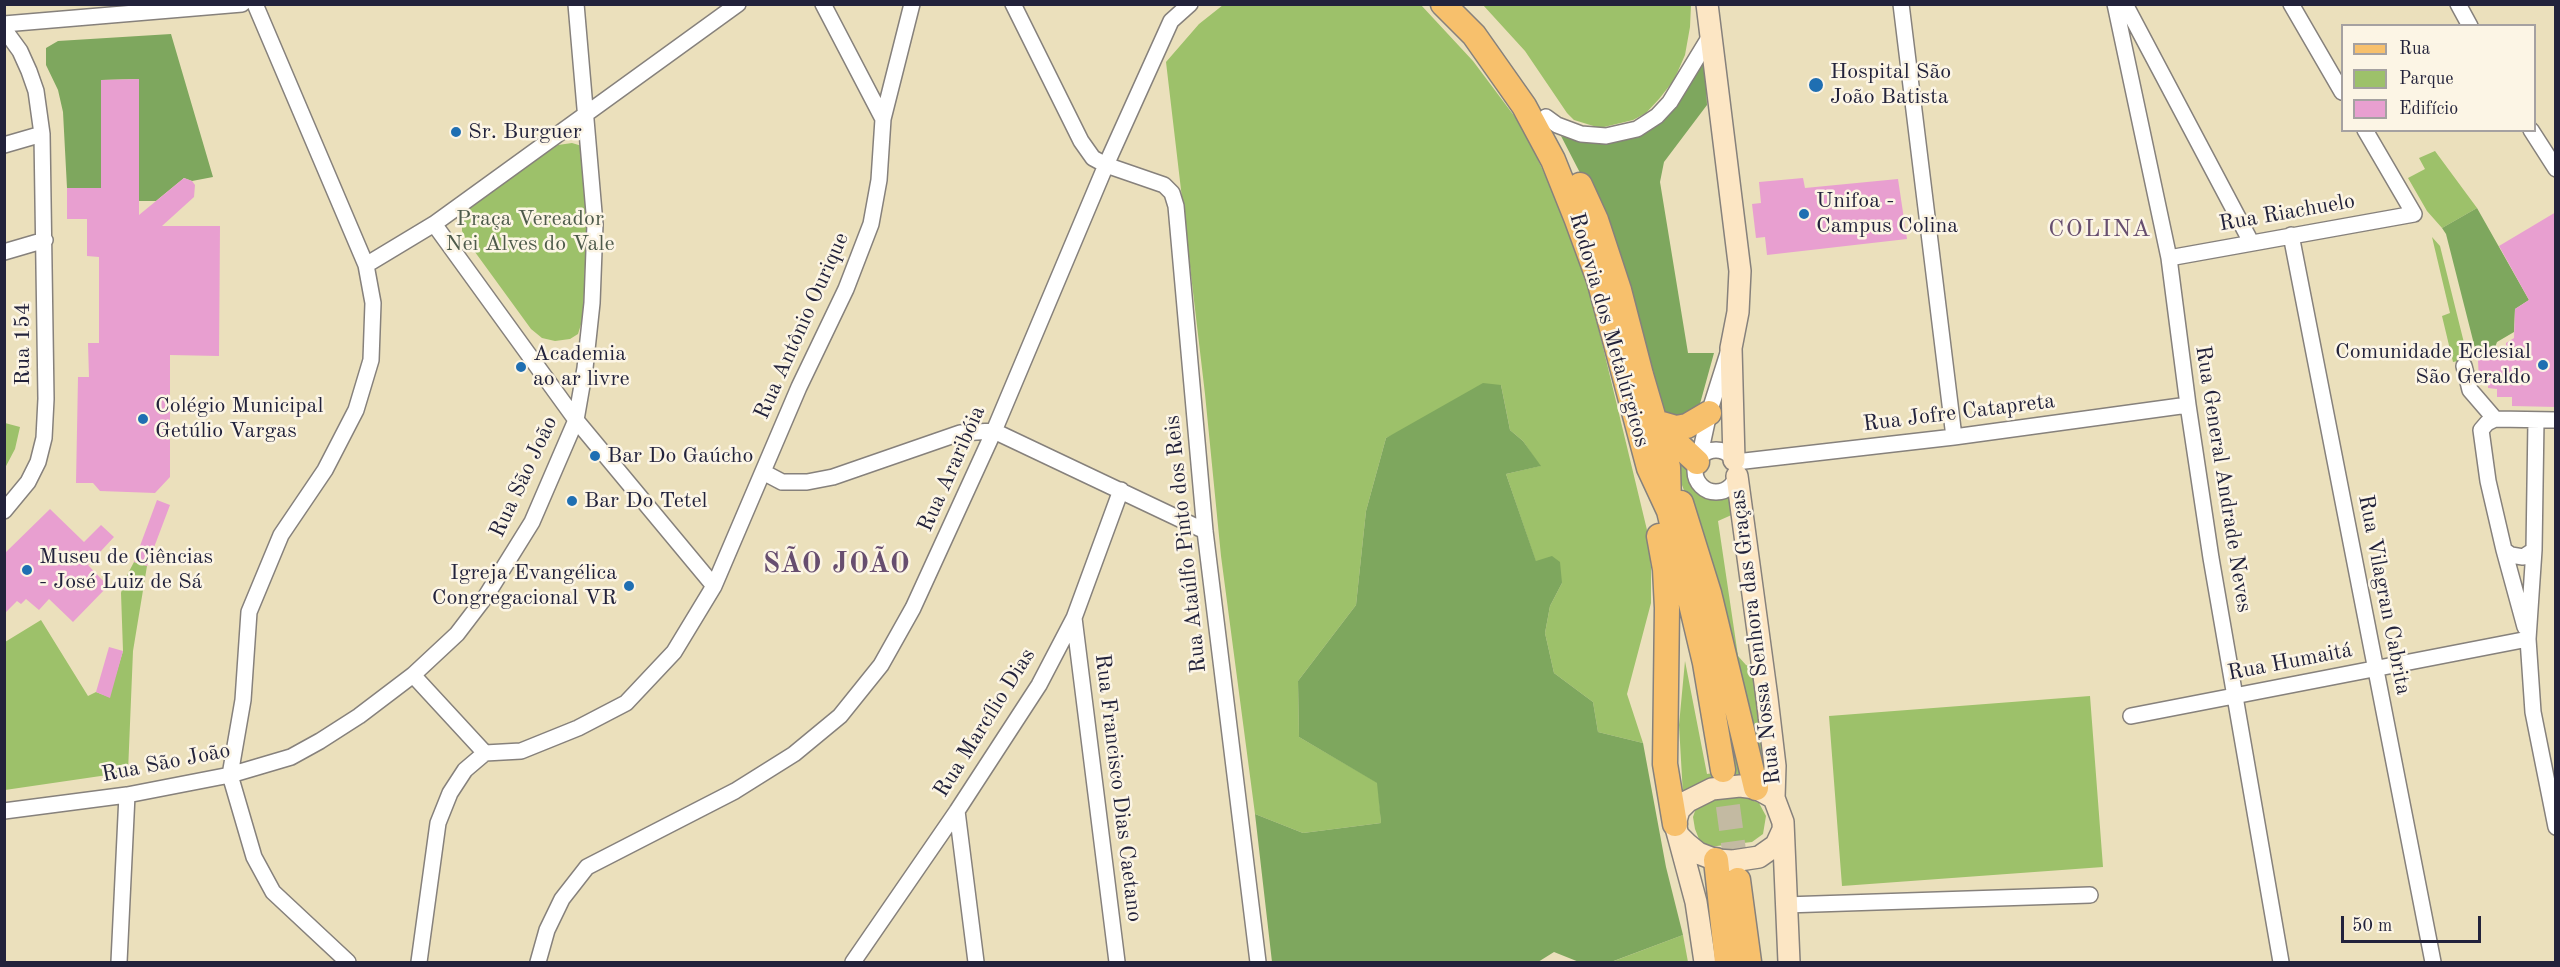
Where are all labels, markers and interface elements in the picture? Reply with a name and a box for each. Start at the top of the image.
legend [2341,24,2536,132]
text: Rua [2399,40,2430,58]
place label: Hospital São João Batista [1830,59,1951,110]
text: Parque [2399,70,2454,88]
marker: Hospital São João Batista [1807,76,1825,94]
text: Edifício [2399,100,2458,118]
place label: Sr. Burguer [468,119,582,145]
marker: Sr. Burguer [449,125,463,139]
place label: Unifoa - Campus Colina [1816,188,1958,240]
street label: Rua Riachuelo [2217,188,2357,238]
park label: Praça Vereador Nei Alves do Vale [445,206,615,258]
marker: Unifoa - Campus Colina [1797,207,1811,221]
street label: Rodovia dos Metalúrgicos [1563,210,1655,450]
district label: COLINA [2048,216,2152,244]
street label: Rua Antônio Ourique [749,228,855,424]
street label: Rua 154 [10,303,36,385]
place label: Comunidade Eclesial São Geraldo [2335,339,2531,390]
place label: Academia ao ar livre [533,341,630,392]
street label: Rua General Andrade Neves [2189,344,2257,614]
marker: Comunidade Eclesial São Geraldo [2536,358,2550,372]
marker: Academia ao ar livre [514,360,528,374]
street label: Rua Jofre Catapreta [1862,388,2056,438]
place label: Colégio Municipal Getúlio Vargas [155,393,323,445]
street label: Rua Araribóia [912,402,992,536]
marker: Colégio Municipal Getúlio Vargas [136,412,150,426]
street label: Rua São João [484,412,564,542]
street label: Rua Ataúlfo Pinto dos Reis [1159,414,1213,674]
place label: Bar Do Gaúcho [607,443,753,469]
marker: Bar Do Gaúcho [588,449,602,463]
place label: Bar Do Tetel [584,488,708,514]
street label: Rua Nossa Senhora das Graças [1725,488,1787,786]
street label: Rua Vilagran Cabrita [2352,493,2416,697]
marker: Bar Do Tetel [565,494,579,508]
place label: Museu de Ciências - José Luiz de Sá [39,544,213,596]
district label: SÃO JOÃO [763,548,911,582]
place label: Igreja Evangélica Congregacional VR [432,560,617,612]
marker: Museu de Ciências - José Luiz de Sá [20,563,34,577]
marker: Igreja Evangélica Congregacional VR [622,579,636,593]
street label: Rua Humaitá [2225,637,2355,687]
street label: Rua Marcílio Dias [929,644,1041,802]
street label: Rua Francisco Dias Caetano [1088,653,1148,923]
street label: Rua São João [99,738,233,788]
scale bar [2344,904,2484,942]
text: 50 m [2352,917,2392,935]

